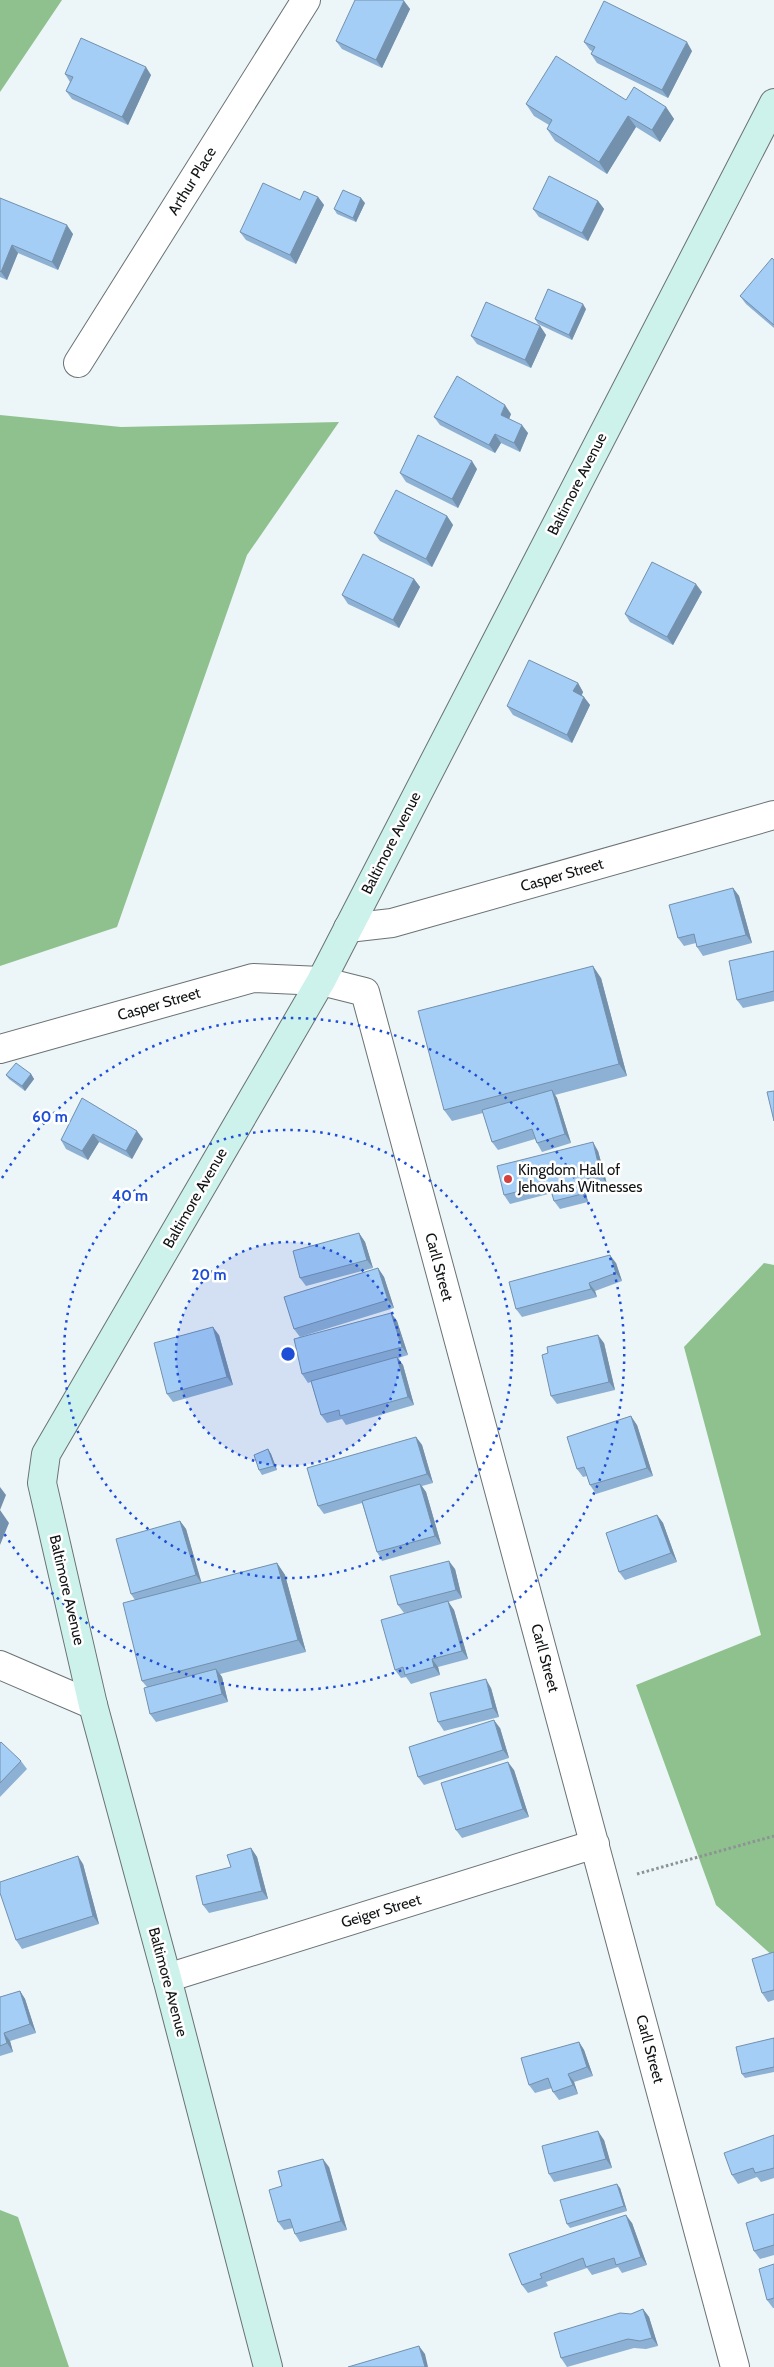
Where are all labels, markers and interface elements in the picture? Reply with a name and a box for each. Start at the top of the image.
street label: Arthur Place [164,143,220,218]
street label: Baltimore Avenue [543,430,611,538]
street label: Baltimore Avenue [357,789,425,897]
street label: Casper Street [518,855,606,895]
street label: Casper Street [115,984,203,1024]
text: 60 m [32,1108,68,1126]
street label: Baltimore Avenue [159,1145,231,1251]
place label: Kingdom Hall of Jehovahs Witnesses [517,1161,642,1196]
marker: Kingdom Hall of Jehovahs Witnesses [502,1173,514,1185]
text: 40 m [112,1187,148,1205]
street label: Carll Street [421,1231,457,1303]
text: 20 m [192,1266,226,1284]
centre of rings [279,1345,297,1363]
street label: Baltimore Avenue [46,1533,88,1647]
street label: Carll Street [527,1622,563,1694]
street label: Geiger Street [339,1890,423,1932]
street label: Baltimore Avenue [145,1925,191,2039]
street label: Carll Street [632,2013,668,2085]

